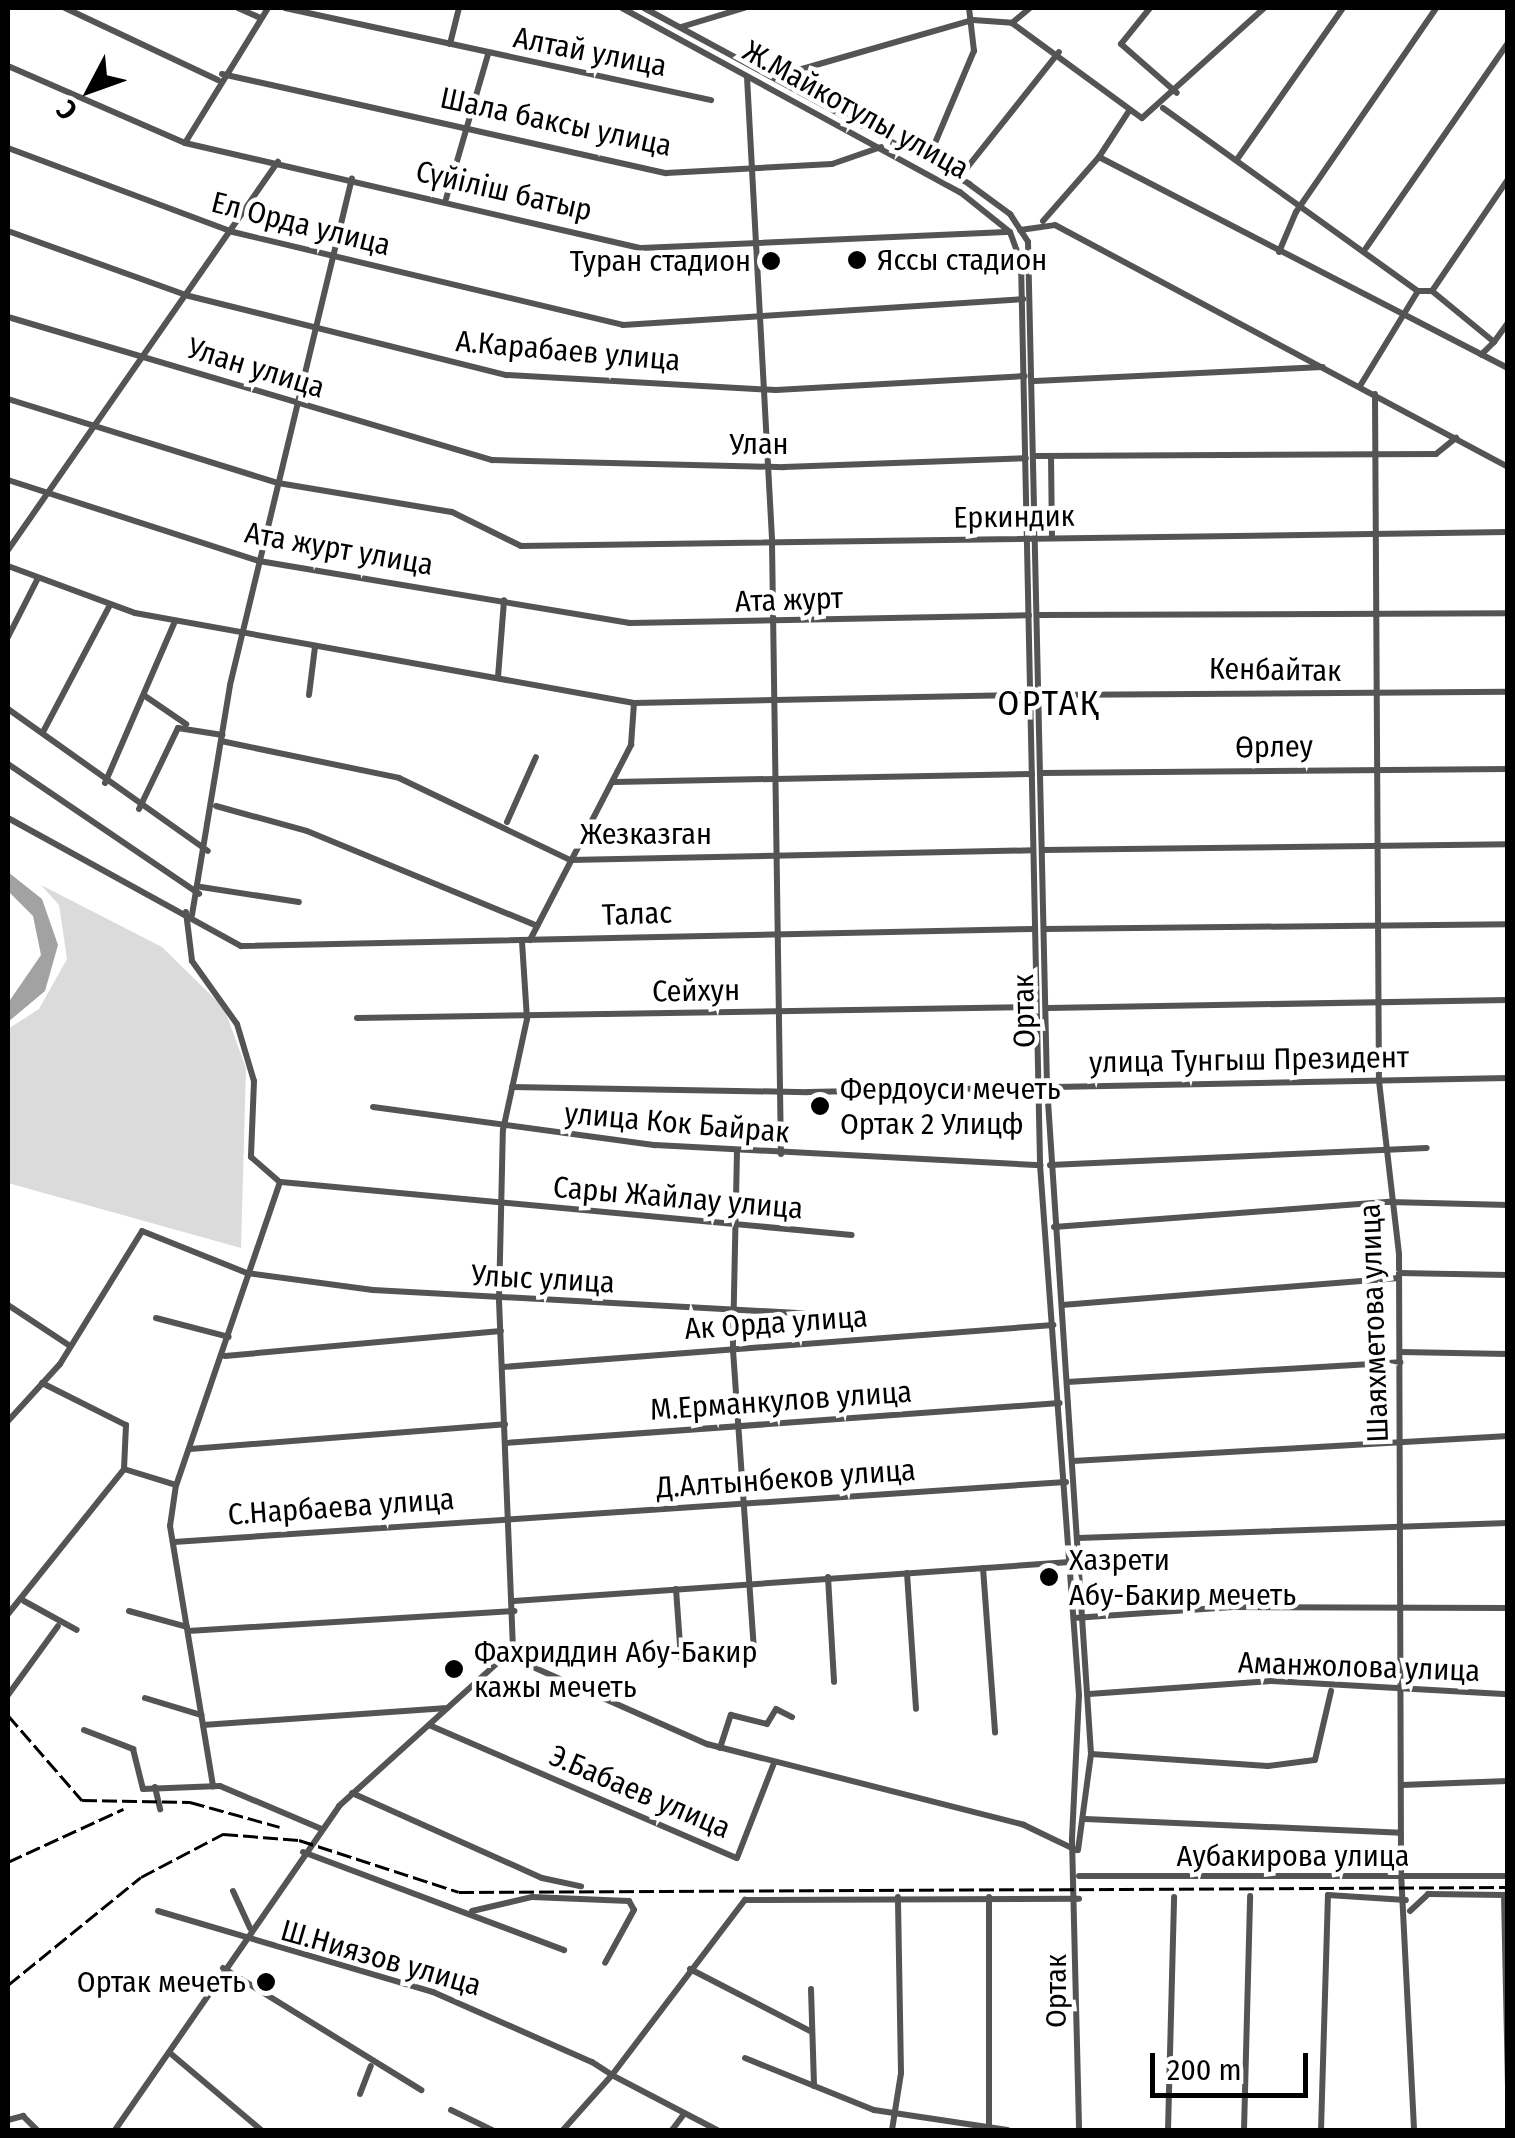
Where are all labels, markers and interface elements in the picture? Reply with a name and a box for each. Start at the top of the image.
street label: Алтай улица [510,20,670,84]
street label: Ж.Майкотулы улица [737,33,975,187]
north arrow [40,40,140,140]
street label: Шала баксы улица [437,80,675,164]
text: С [50,94,84,126]
street label: Сүйіліш батыр [412,153,596,229]
street label: Ел Орда улица [208,184,394,264]
place label: Яссы стадион [877,242,1047,278]
place label: Туран стадион [570,243,751,279]
marker: Яссы стадион [846,249,868,271]
marker: Туран стадион [760,250,782,272]
street label: А.Карабаев улица [454,323,682,379]
street label: Улан улица [183,330,329,406]
street label: Улан [729,426,789,462]
street label: Еркиндик [953,498,1075,536]
street label: Ата журт улица [242,515,436,583]
street label: Ата журт [734,580,844,620]
street label: Кенбайтак [1208,651,1342,689]
district label: ОРТАҚ [997,682,1101,724]
street label: Өрлеу [1235,728,1313,766]
street label: Жезказган [580,816,712,852]
street label: Талас [601,895,673,933]
street label: Сейхун [652,972,740,1010]
street label: Ортак [1005,974,1043,1048]
street label: улица Тунгыш Президент [1089,1039,1409,1081]
place label: Фердоуси мечеть Ортак 2 Улицф [840,1071,1061,1142]
street label: улица Кок Байрак [563,1095,791,1151]
marker: Фердоуси мечеть Ортак 2 Улицф [809,1095,831,1117]
street label: Сары Жайлау улица [552,1169,804,1227]
street label: Шаяхметова улица [1352,1203,1396,1443]
street label: Улыс улица [470,1257,616,1301]
street label: Ак Орда улица [683,1299,869,1347]
street label: М.Ерманкулов улица [649,1374,913,1428]
street label: Д.Алтынбеков улица [655,1452,917,1506]
street label: С.Нарбаева улица [227,1481,455,1533]
place label: Хазрети Абу-Бакир мечеть [1069,1542,1296,1612]
marker: Хазрети Абу-Бакир мечеть [1038,1566,1060,1588]
place label: Фахриддин Абу-Бакир кажы мечеть [474,1634,757,1704]
street label: Аманжолова улица [1237,1645,1481,1689]
marker: Фахриддин Абу-Бакир кажы мечеть [443,1658,465,1680]
street label: Э.Бабаев улица [544,1738,736,1846]
street label: Аубакирова улица [1177,1838,1409,1874]
street label: Ш.Ниязов улица [277,1912,485,2004]
street label: Ортак [1038,1954,1074,2028]
place label: Ортак мечеть [77,1964,246,2000]
marker: Ортак мечеть [255,1971,277,1993]
scale bar [1155,2033,1312,2095]
text: 200 m [1167,2052,1242,2088]

